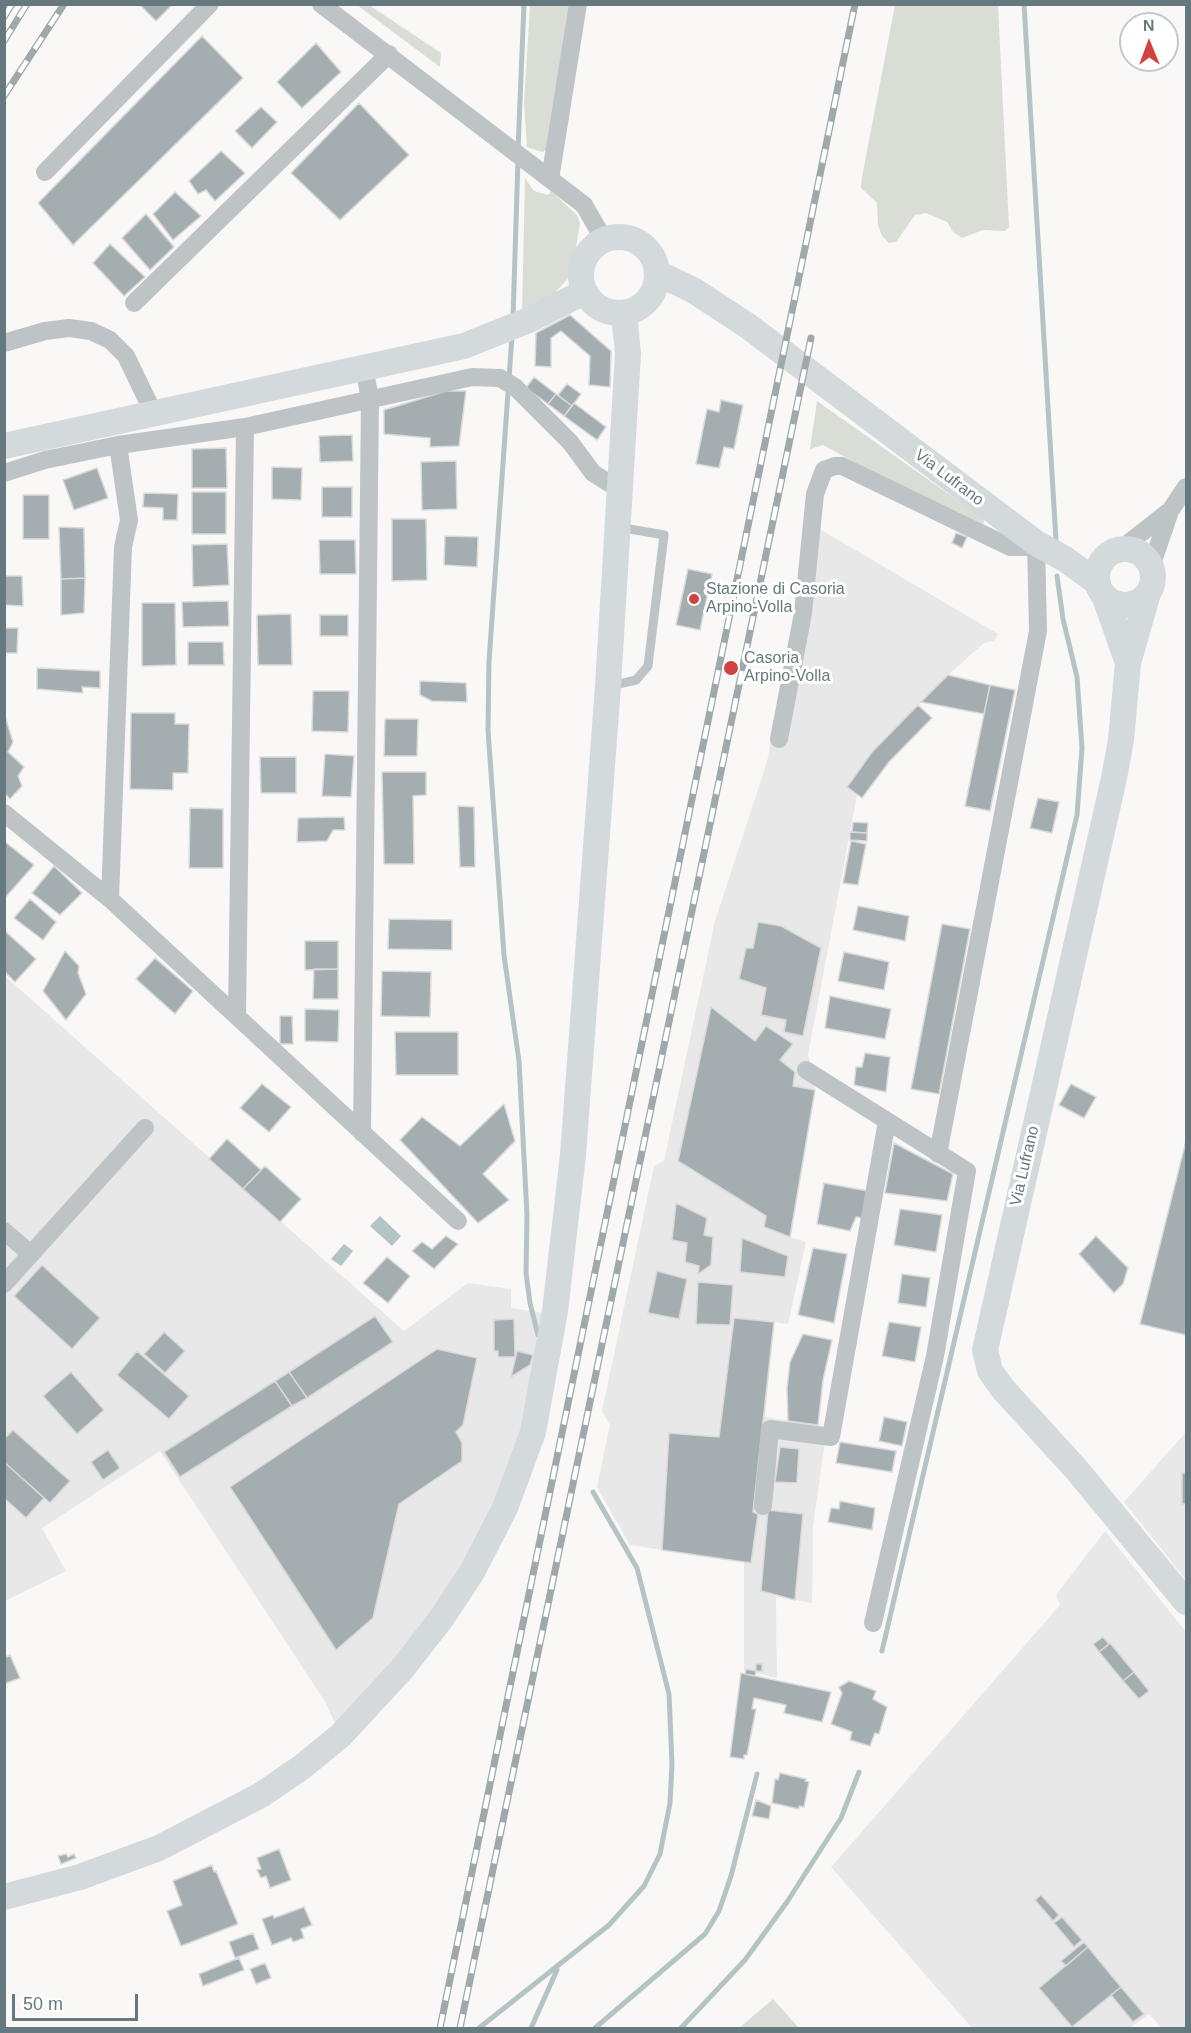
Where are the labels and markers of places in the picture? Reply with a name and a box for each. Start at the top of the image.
place label: Stazione di Casoria Arpino-Volla [706,580,845,618]
marker: Stazione di Casoria Arpino-Volla [687,592,701,606]
place label: Casoria Arpino-Volla [744,649,830,687]
marker: Casoria Arpino-Volla [722,659,740,677]

